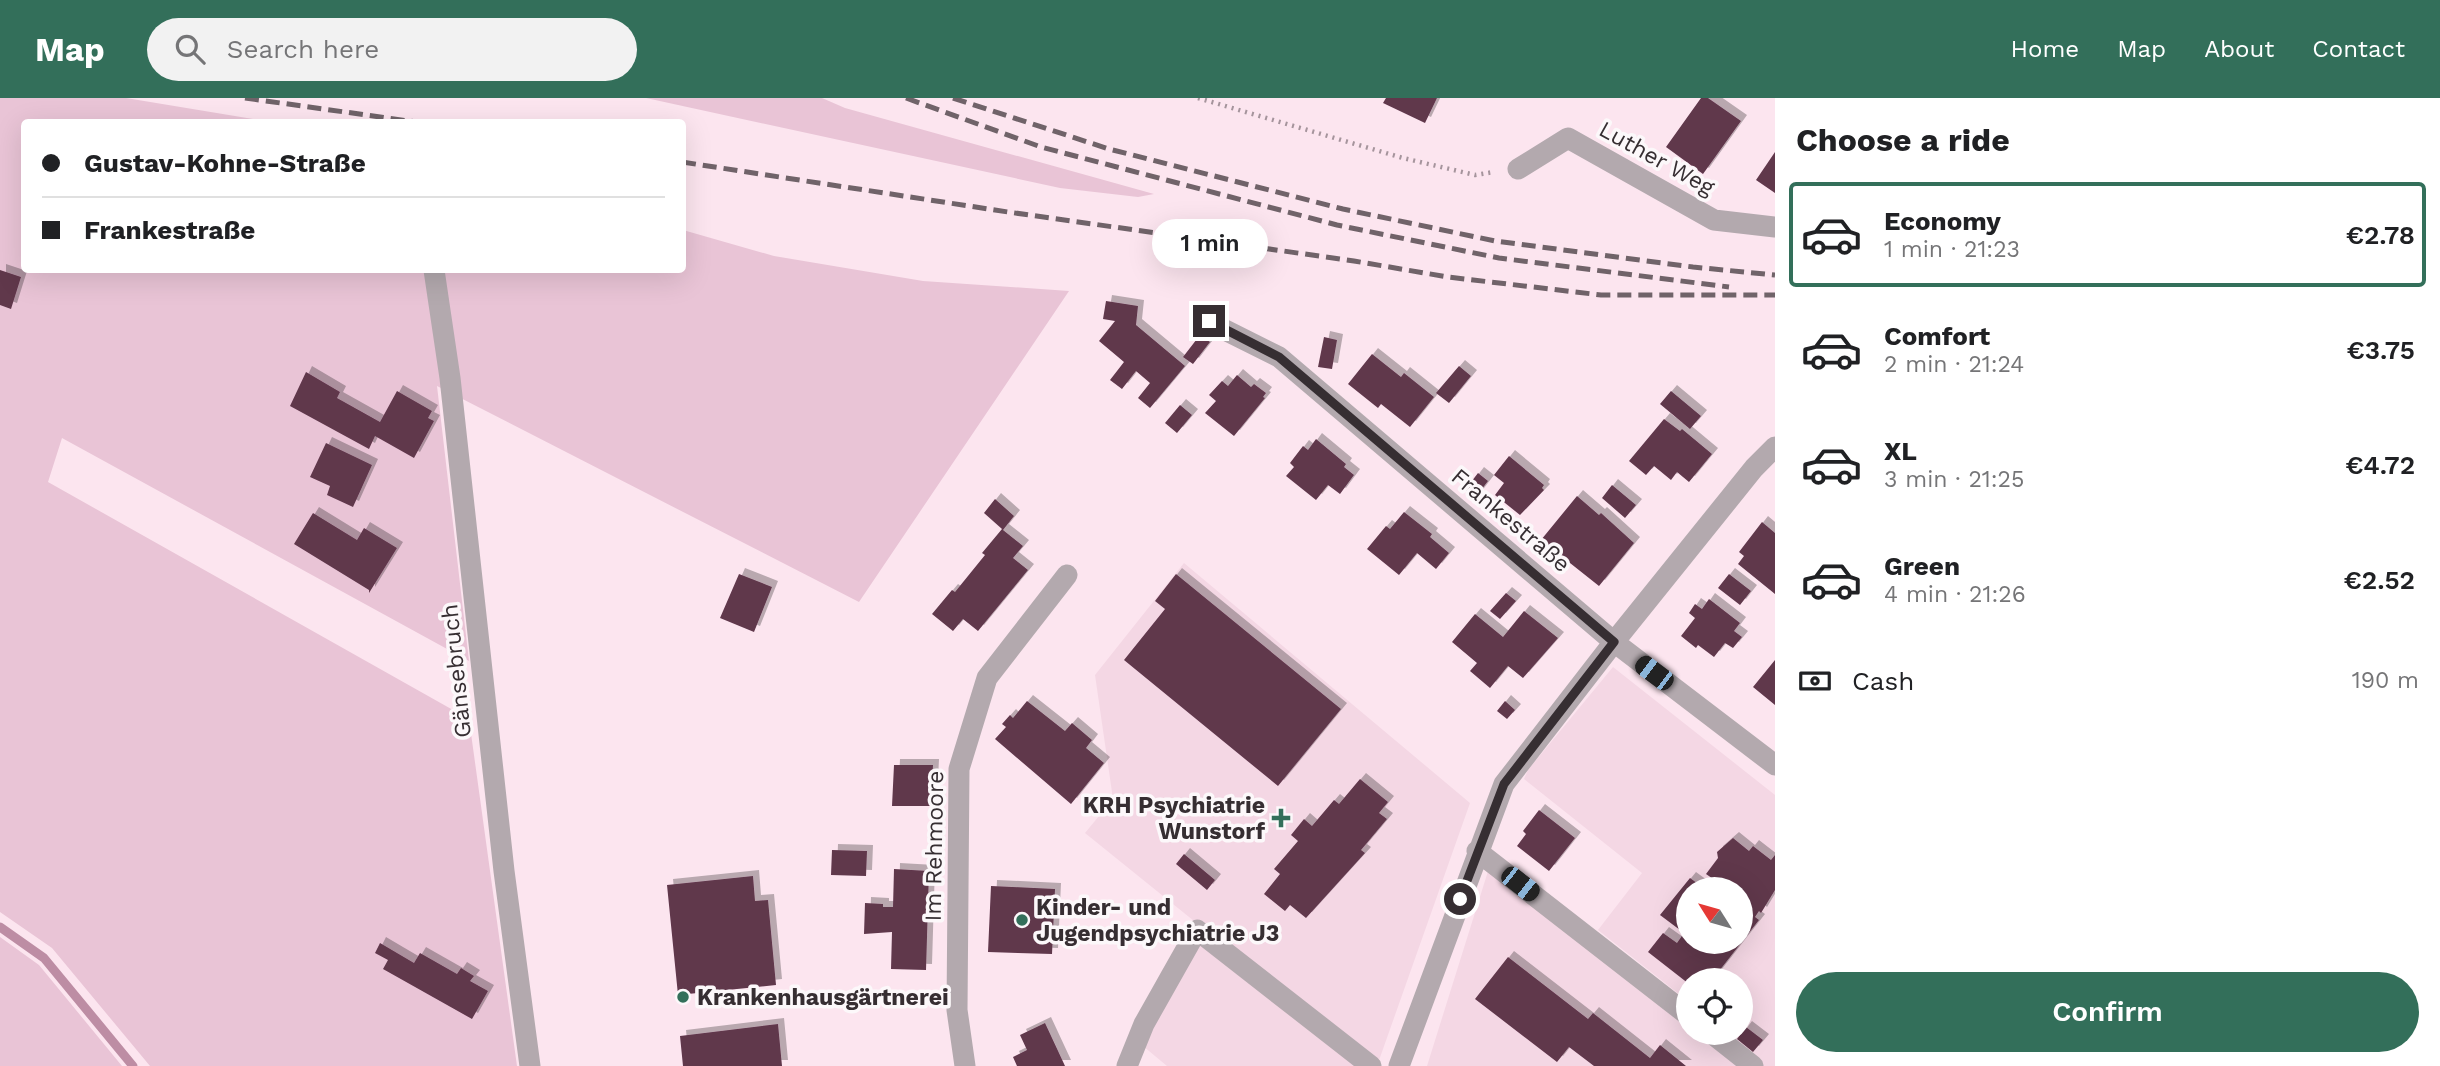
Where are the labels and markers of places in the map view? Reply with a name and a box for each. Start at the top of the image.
place label: KRH Psychiatrie Wunstorf [1083,792,1265,845]
marker: KRH Psychiatrie Wunstorf [1271,808,1291,828]
place label: Kinder- und Jugendpsychiatrie J3 [1036,894,1279,947]
marker: Kinder- und Jugendpsychiatrie J3 [1014,912,1030,928]
place label: Krankenhausgärtnerei [697,984,949,1011]
marker: Krankenhausgärtnerei [675,989,691,1005]

